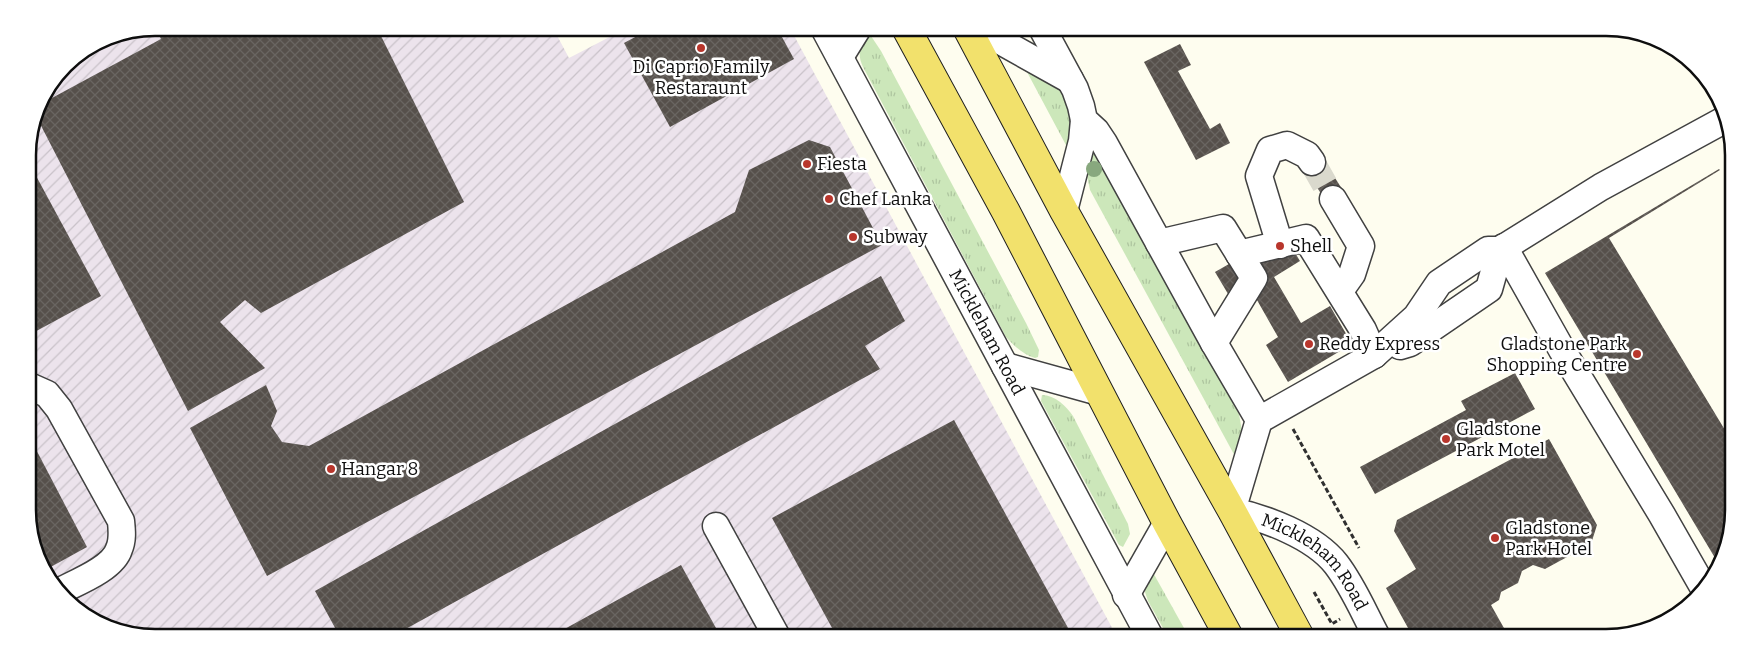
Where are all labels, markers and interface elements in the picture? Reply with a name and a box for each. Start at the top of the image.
marker: Di Caprio Family Restaraunt [695,42,707,54]
place label: Di Caprio Family Restaraunt [633,56,770,99]
place label: Fiesta [817,153,867,175]
marker: Fiesta [801,158,813,170]
place label: Chef Lanka [839,188,932,210]
marker: Chef Lanka [823,193,835,205]
place label: Subway [863,226,928,248]
marker: Subway [847,231,859,243]
place label: Shell [1290,235,1332,257]
marker: Shell [1274,240,1286,252]
street label: Mickleham Road [944,265,1030,399]
place label: Reddy Express [1319,333,1440,355]
place label: Gladstone Park Shopping Centre [1487,333,1628,376]
marker: Reddy Express [1303,338,1315,350]
marker: Gladstone Park Shopping Centre [1631,348,1643,360]
place label: Gladstone Park Motel [1456,418,1545,461]
marker: Gladstone Park Motel [1440,433,1452,445]
place label: Hangar 8 [341,458,418,480]
marker: Hangar 8 [325,463,337,475]
street label: Mickleham Road [1259,509,1373,614]
place label: Gladstone Park Hotel [1505,517,1592,560]
marker: Gladstone Park Hotel [1489,532,1501,544]

